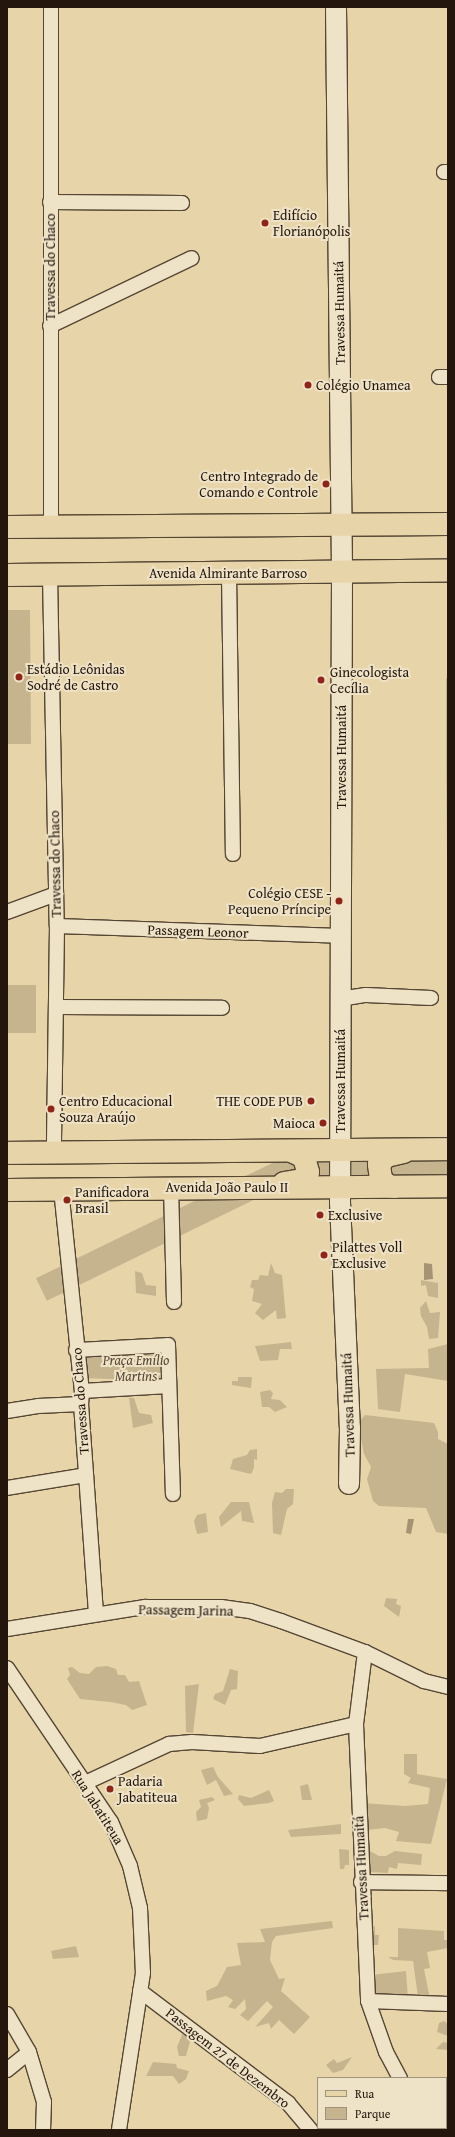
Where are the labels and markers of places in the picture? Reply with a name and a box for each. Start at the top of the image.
place label: Edifício Florianópolis [273,207,350,240]
marker: Edifício Florianópolis [260,218,270,228]
place label: Colégio Unamea [316,377,411,393]
marker: Colégio Unamea [303,380,313,390]
place label: Centro Integrado de Comando e Controle [199,468,318,500]
marker: Centro Integrado de Comando e Controle [321,479,331,489]
place label: Estádio Leônidas Sodré de Castro [27,661,125,694]
place label: Ginecologista Cecília [330,664,409,696]
marker: Estádio Leônidas Sodré de Castro [14,672,24,682]
marker: Ginecologista Cecília [315,674,327,686]
place label: Colégio CESE - Pequeno Príncipe [228,885,331,918]
marker: Colégio CESE - Pequeno Príncipe [334,896,344,906]
place label: Centro Educacional Souza Araújo [59,1093,172,1126]
place label: THE CODE PUB [216,1093,303,1109]
marker: THE CODE PUB [306,1096,316,1106]
marker: Centro Educacional Souza Araújo [46,1104,56,1114]
place label: Maioca [273,1115,315,1131]
marker: Maioca [318,1118,328,1128]
place label: Panificadora Brasil [75,1184,149,1216]
marker: Panificadora Brasil [62,1195,72,1205]
place label: Exclusive [328,1207,382,1223]
marker: Exclusive [315,1210,325,1220]
place label: Pilattes Voll Exclusive [332,1239,402,1272]
marker: Pilattes Voll Exclusive [319,1250,329,1260]
place label: Padaria Jabatiteua [118,1773,177,1806]
marker: Padaria Jabatiteua [105,1784,115,1794]

